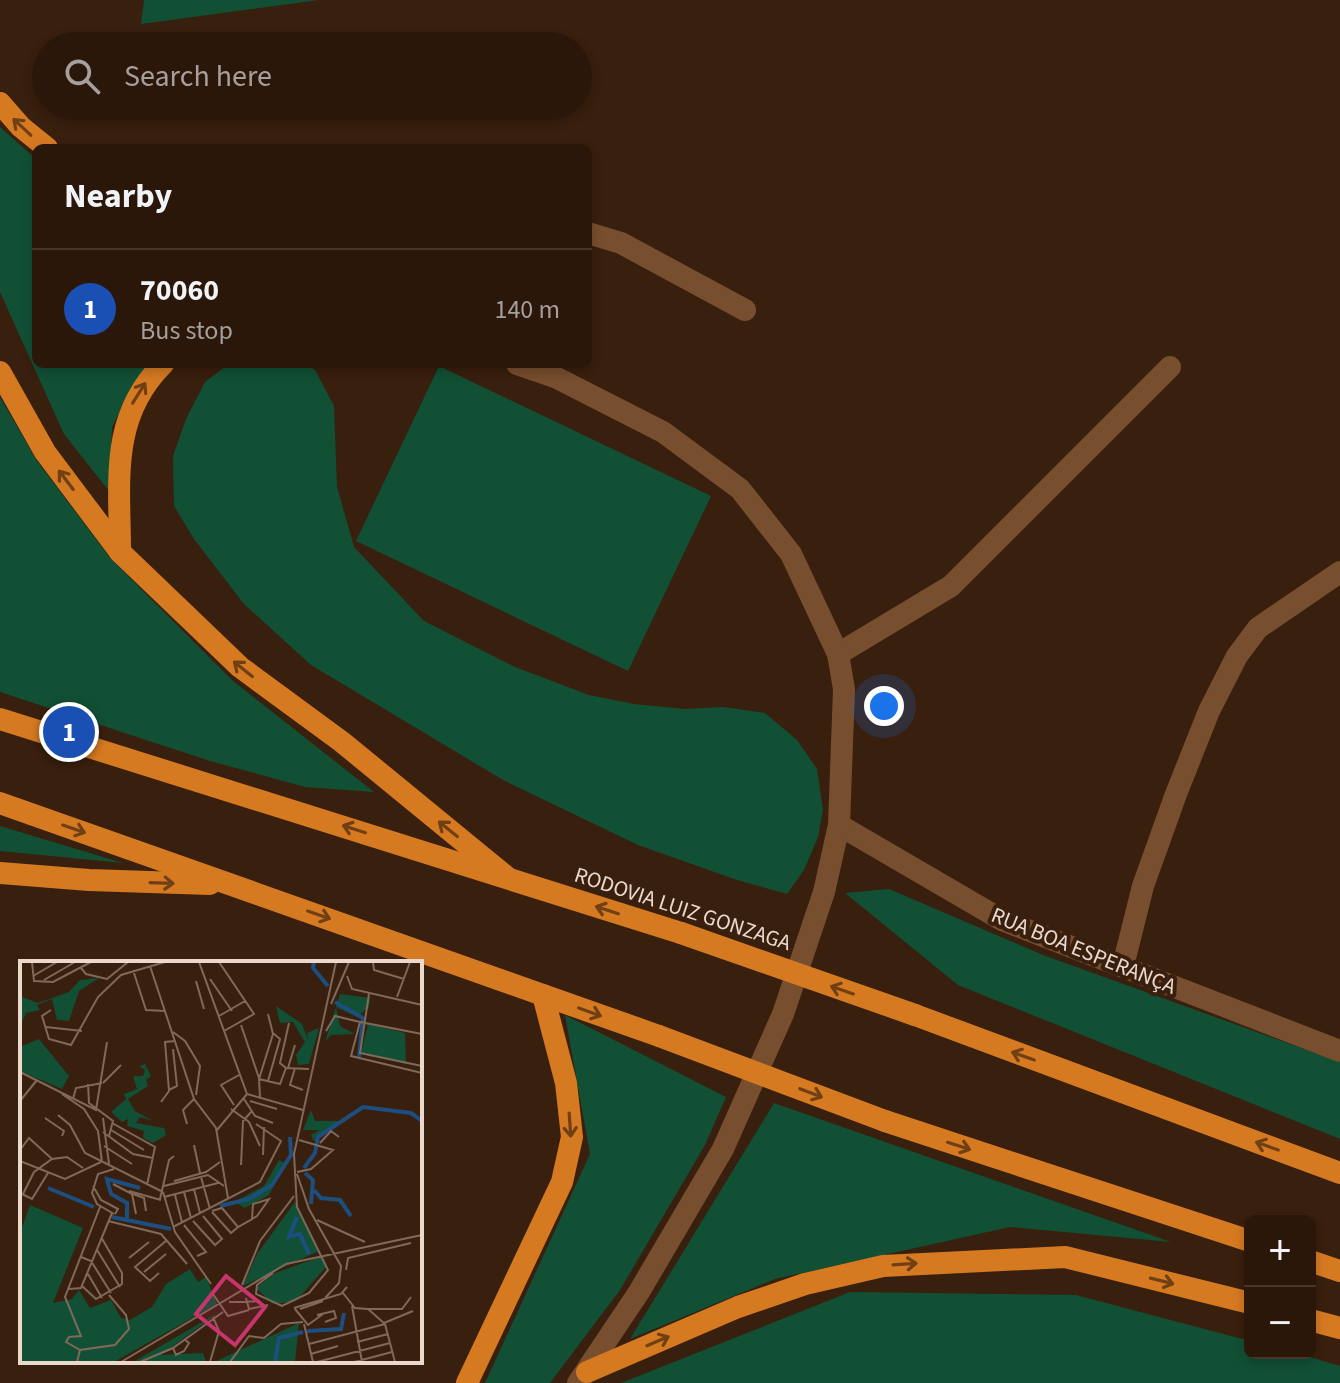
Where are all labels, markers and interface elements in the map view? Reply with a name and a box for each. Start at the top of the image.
search box [32,32,592,120]
icon: search [60,54,104,98]
text: Search here [124,55,272,98]
one-way arrow [13,118,33,136]
text: Nearby [64,172,172,221]
text: 70060 [140,269,219,312]
text: 1 [83,291,97,328]
text: 140 m [494,291,560,328]
text: Bus stop [140,312,233,349]
one-way arrow [131,383,148,405]
one-way arrow [57,470,74,491]
one-way arrow [233,660,254,678]
your location [864,686,904,726]
pin: 1 [43,702,95,762]
one-way arrow [438,820,459,838]
one-way arrow [341,821,366,836]
one-way arrow [61,823,85,837]
street label: RODOVIA LUIZ GONZAGA [570,859,795,959]
one-way arrow [148,875,175,890]
street label: RUA BOA ESPERANÇA [986,899,1181,1003]
one-way arrow [594,901,619,916]
one-way arrow [306,909,331,924]
inset map [20,961,422,1363]
one-way arrow [830,981,855,996]
one-way arrow [577,1005,602,1020]
one-way arrow [1011,1048,1036,1062]
one-way arrow [798,1087,823,1101]
one-way arrow [563,1111,578,1138]
one-way arrow [1255,1138,1280,1153]
one-way arrow [946,1139,971,1154]
map controls [1244,1215,1316,1359]
button: + [1244,1215,1316,1287]
one-way arrow [891,1256,918,1271]
one-way arrow [1148,1274,1174,1289]
button: − [1244,1287,1316,1359]
one-way arrow [645,1332,670,1347]

